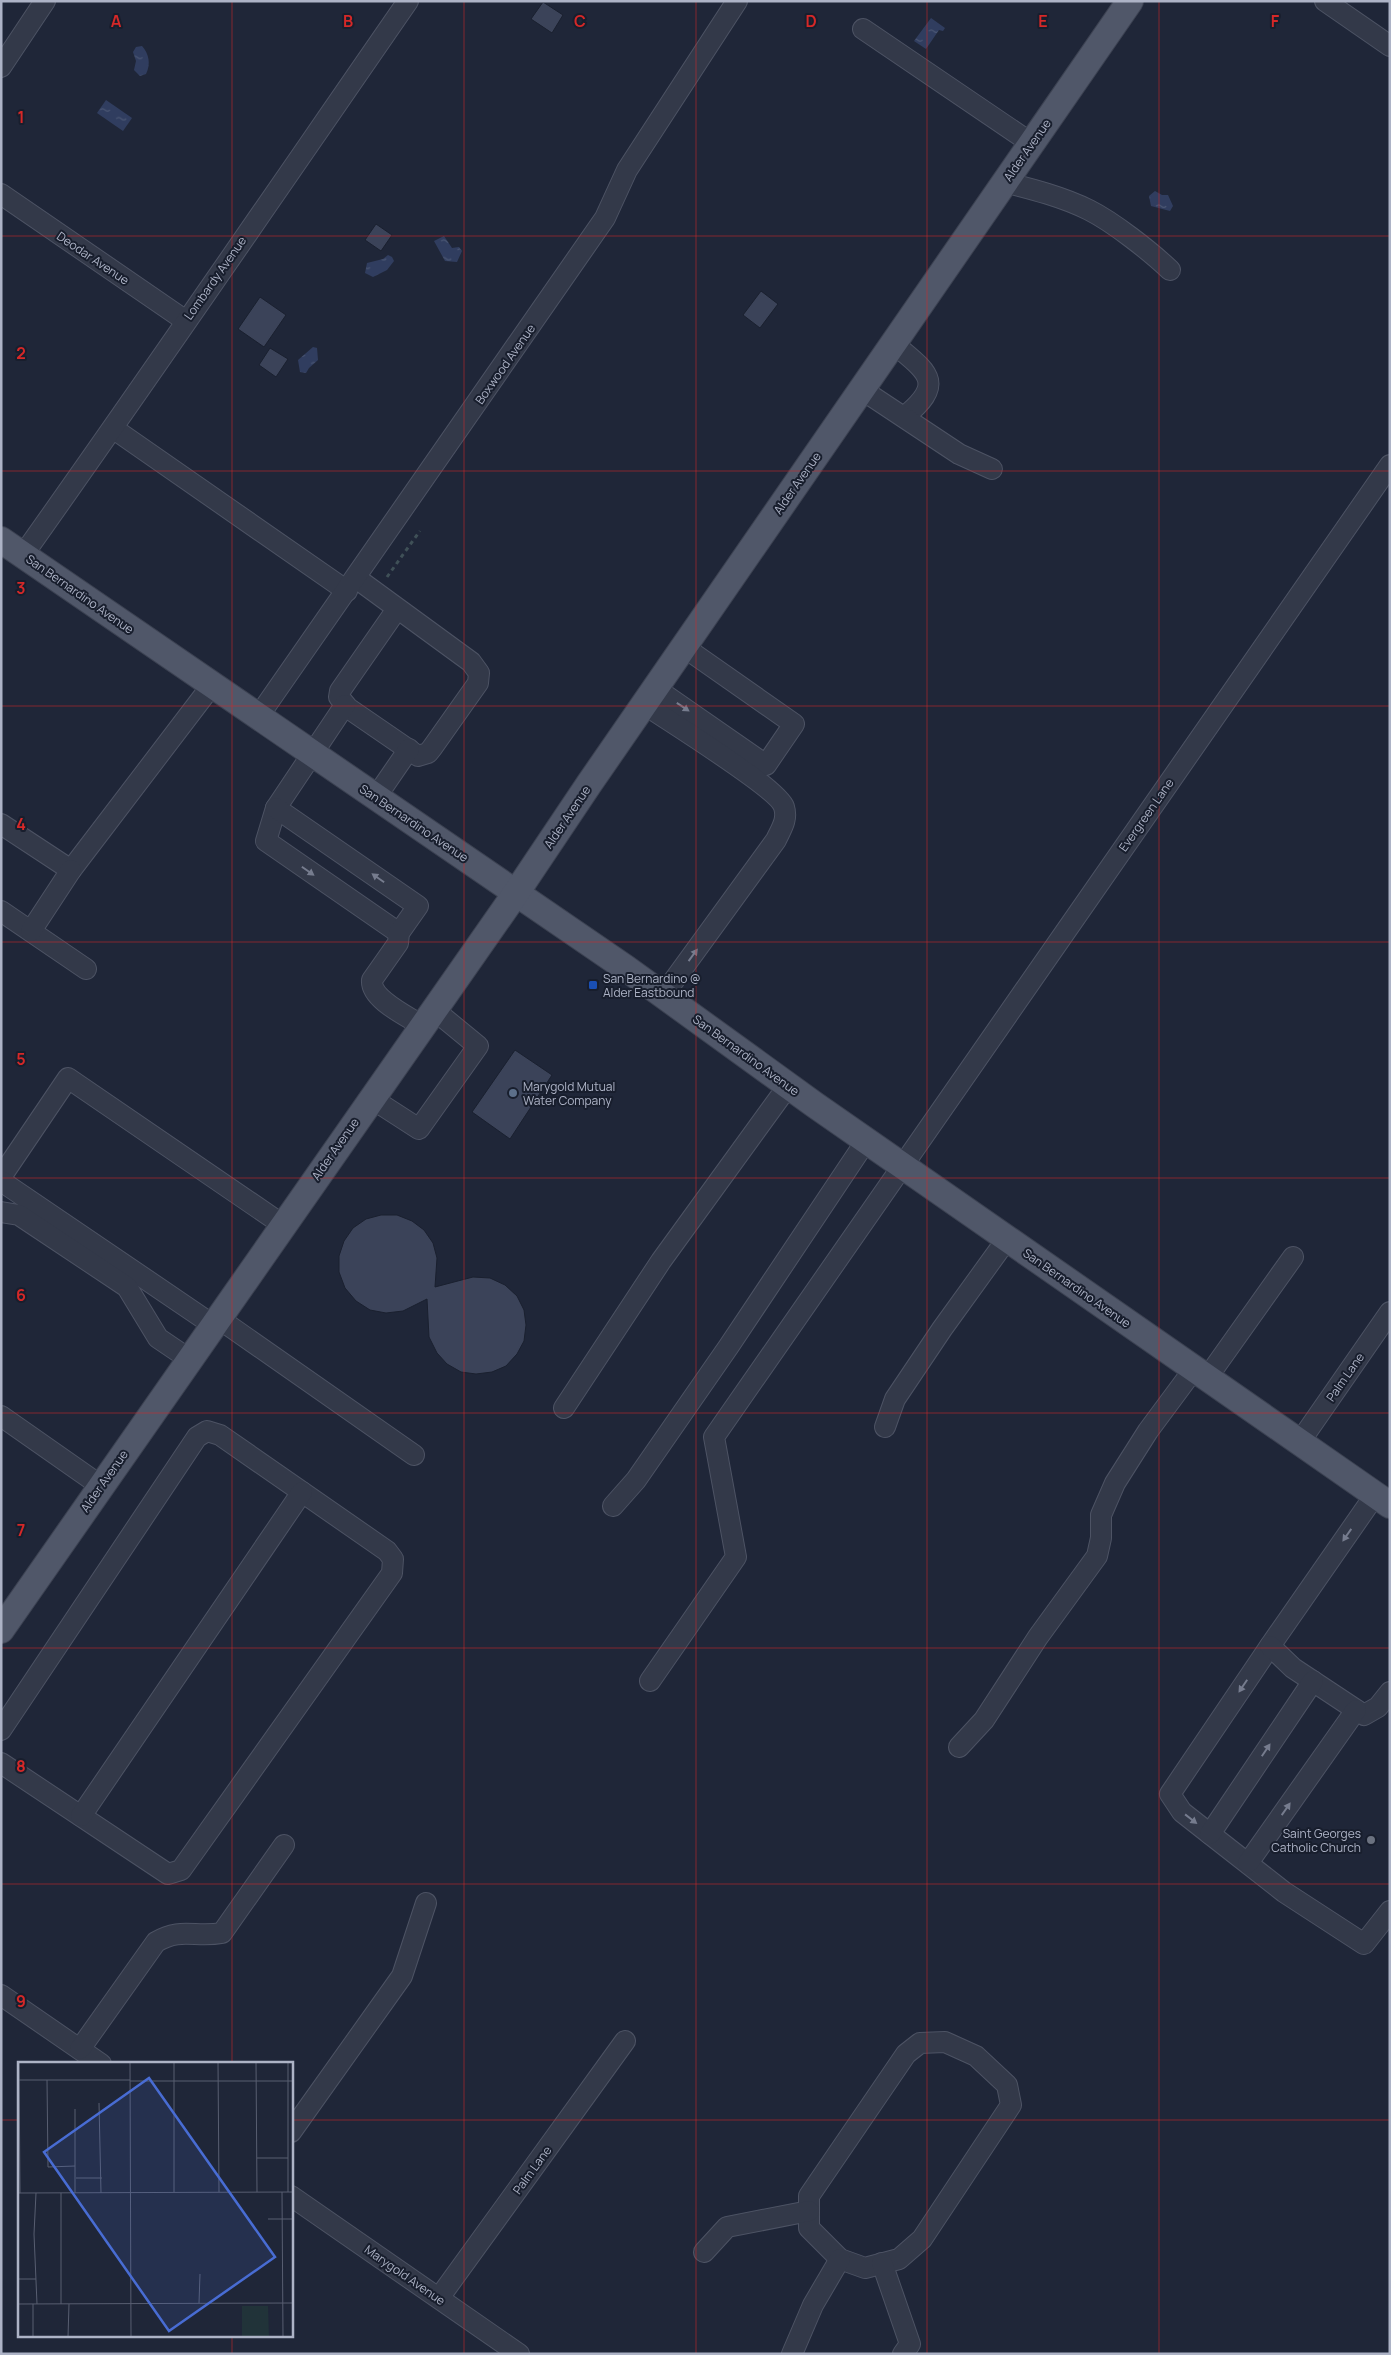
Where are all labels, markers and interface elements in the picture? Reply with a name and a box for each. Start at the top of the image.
text: A [111,10,122,32]
text: B [343,10,353,32]
text: C [574,10,586,32]
text: D [805,10,817,32]
text: E [1038,10,1048,32]
text: F [1271,10,1280,32]
text: 1 [17,106,25,128]
street label: Alder Avenue [999,115,1055,185]
street label: Deodar Avenue [54,228,132,288]
street label: Lombardy Avenue [180,233,250,323]
street label: Boxwood Avenue [471,321,539,407]
text: 2 [16,342,26,364]
street label: Alder Avenue [769,448,825,518]
street label: San Bernardino Avenue [23,550,137,638]
text: 3 [16,577,26,599]
one-way arrow [676,702,689,712]
street label: Evergreen Lane [1115,775,1177,855]
street label: San Bernardino Avenue [356,780,472,866]
street label: Alder Avenue [540,782,594,852]
text: 4 [16,813,26,835]
one-way arrow [302,866,315,876]
one-way arrow [371,873,385,883]
one-way arrow [687,949,698,962]
place label: San Bernardino @ Alder Eastbound [603,970,701,1001]
marker: San Bernardino @ Alder Eastbound [587,979,599,991]
street label: San Bernardino Avenue [689,1011,803,1099]
text: 5 [16,1048,26,1070]
place label: Marygold Mutual Water Company [523,1078,615,1109]
marker: Marygold Mutual Water Company [507,1087,519,1099]
street label: Alder Avenue [307,1114,363,1184]
street label: San Bernardino Avenue [1020,1244,1134,1332]
text: 6 [16,1284,26,1306]
street label: Palm Lane [1322,1349,1368,1405]
street label: Alder Avenue [76,1446,132,1516]
text: 7 [17,1519,25,1541]
one-way arrow [1342,1528,1352,1542]
one-way arrow [1238,1679,1247,1693]
one-way arrow [1261,1743,1271,1757]
text: 8 [16,1755,26,1777]
one-way arrow [1281,1802,1291,1816]
one-way arrow [1184,1814,1198,1824]
place label: Saint Georges Catholic Church [1271,1825,1361,1856]
marker: Saint Georges Catholic Church [1365,1834,1377,1846]
text: 9 [16,1990,26,2012]
inset map [18,2062,292,2338]
street label: Palm Lane [509,2142,555,2198]
street label: Marygold Avenue [361,2241,449,2309]

